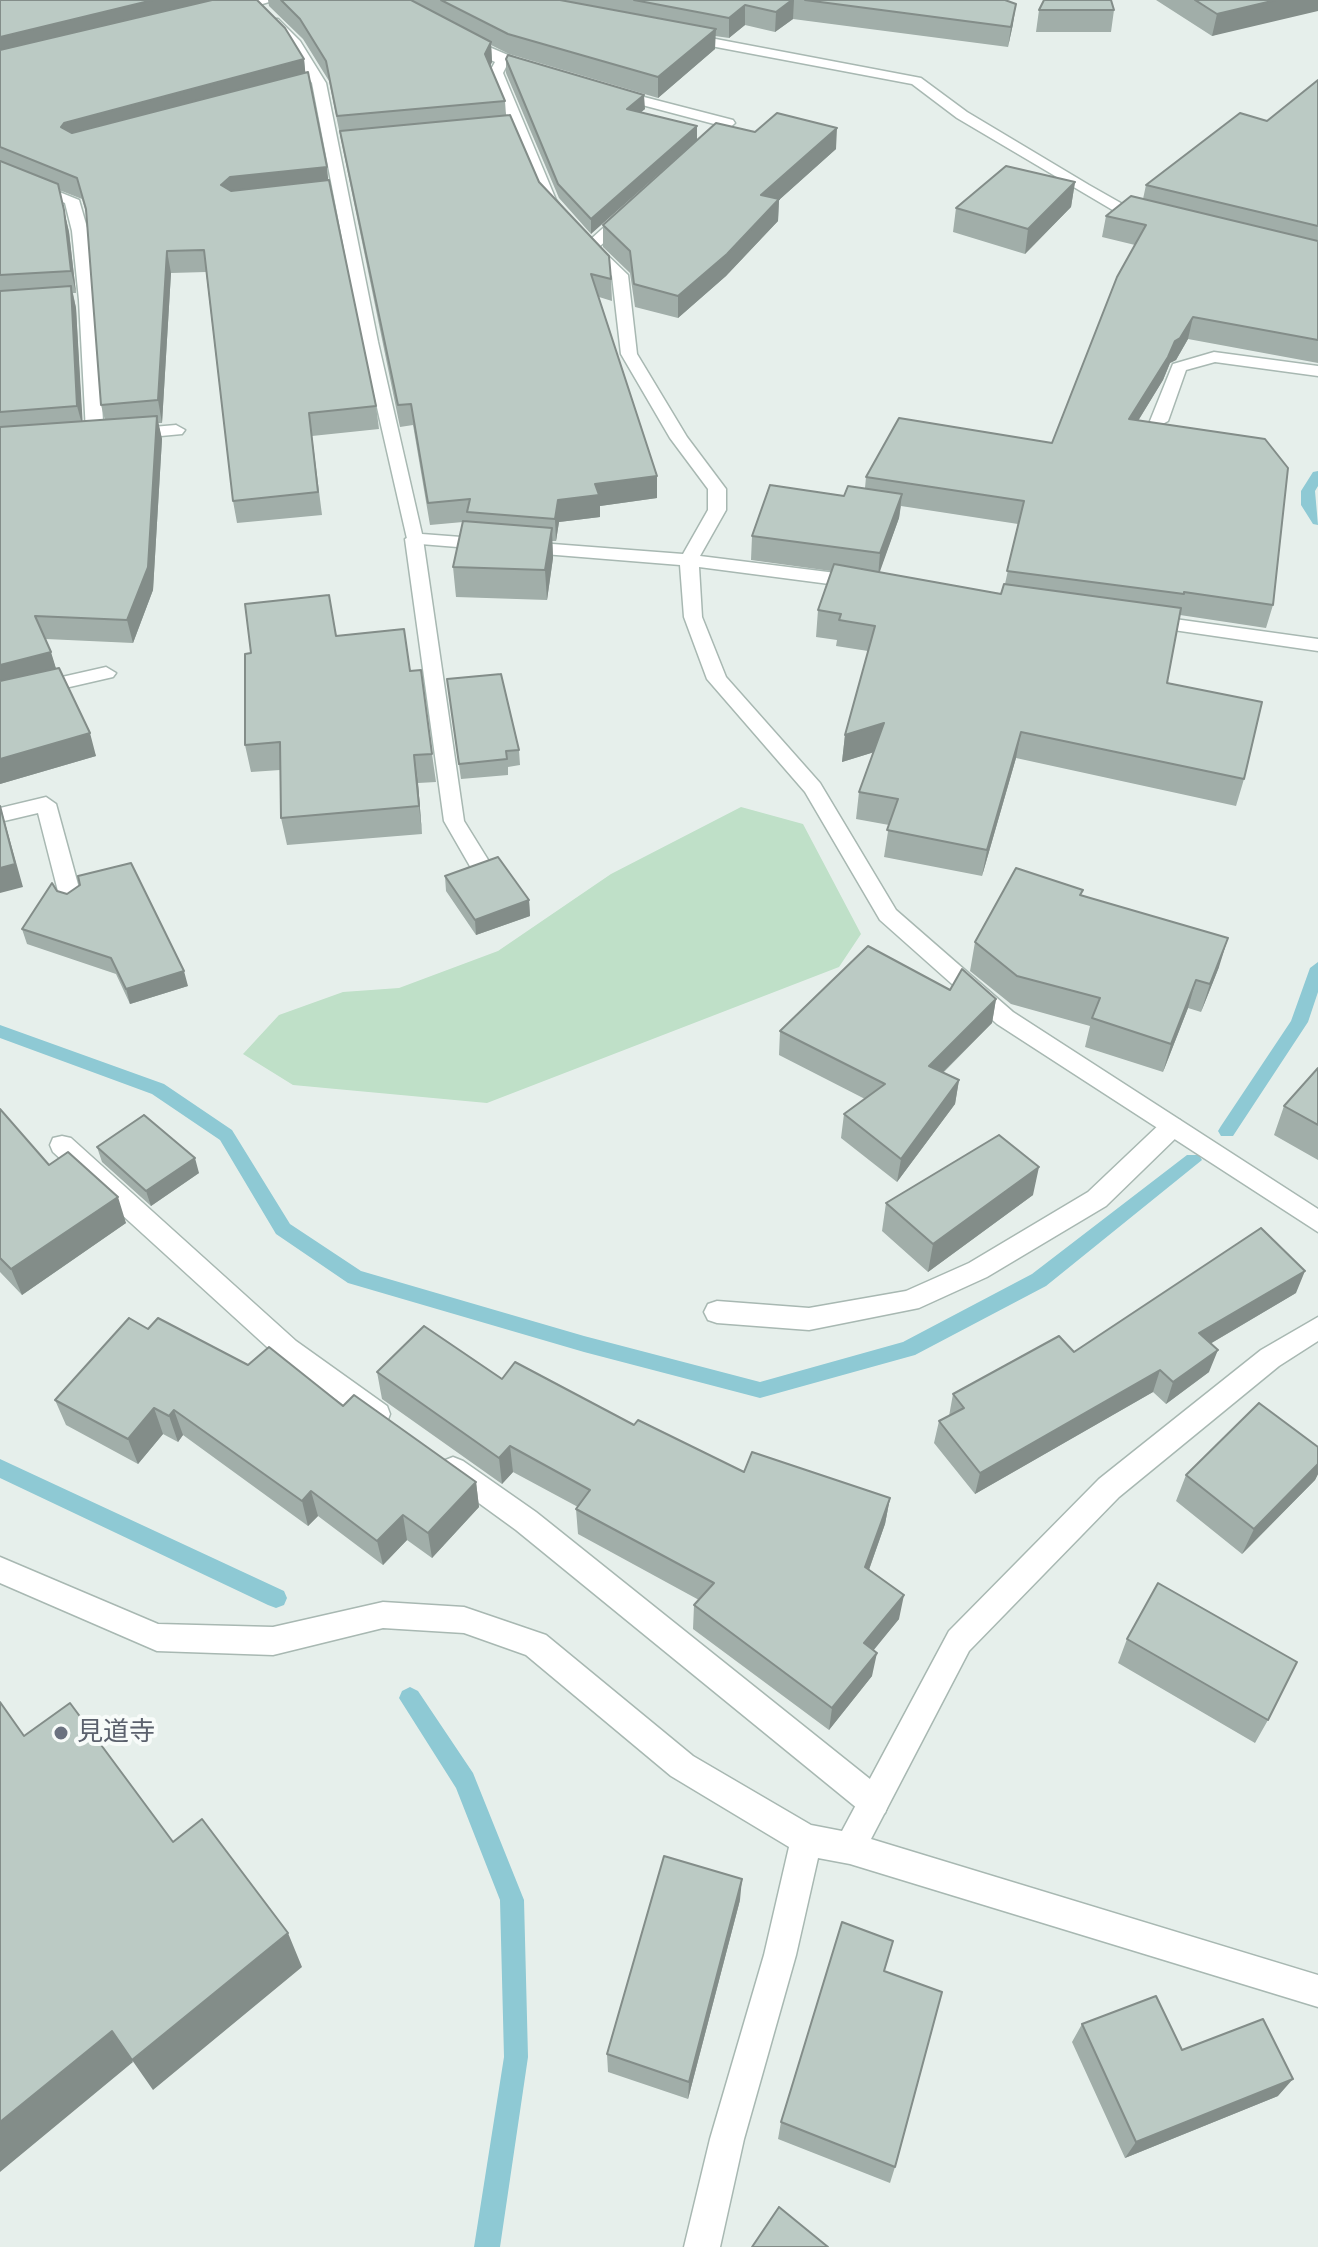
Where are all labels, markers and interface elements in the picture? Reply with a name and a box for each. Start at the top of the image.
place label: 見道寺 [77,1717,155,1749]
marker: 見道寺 [52,1724,70,1742]

